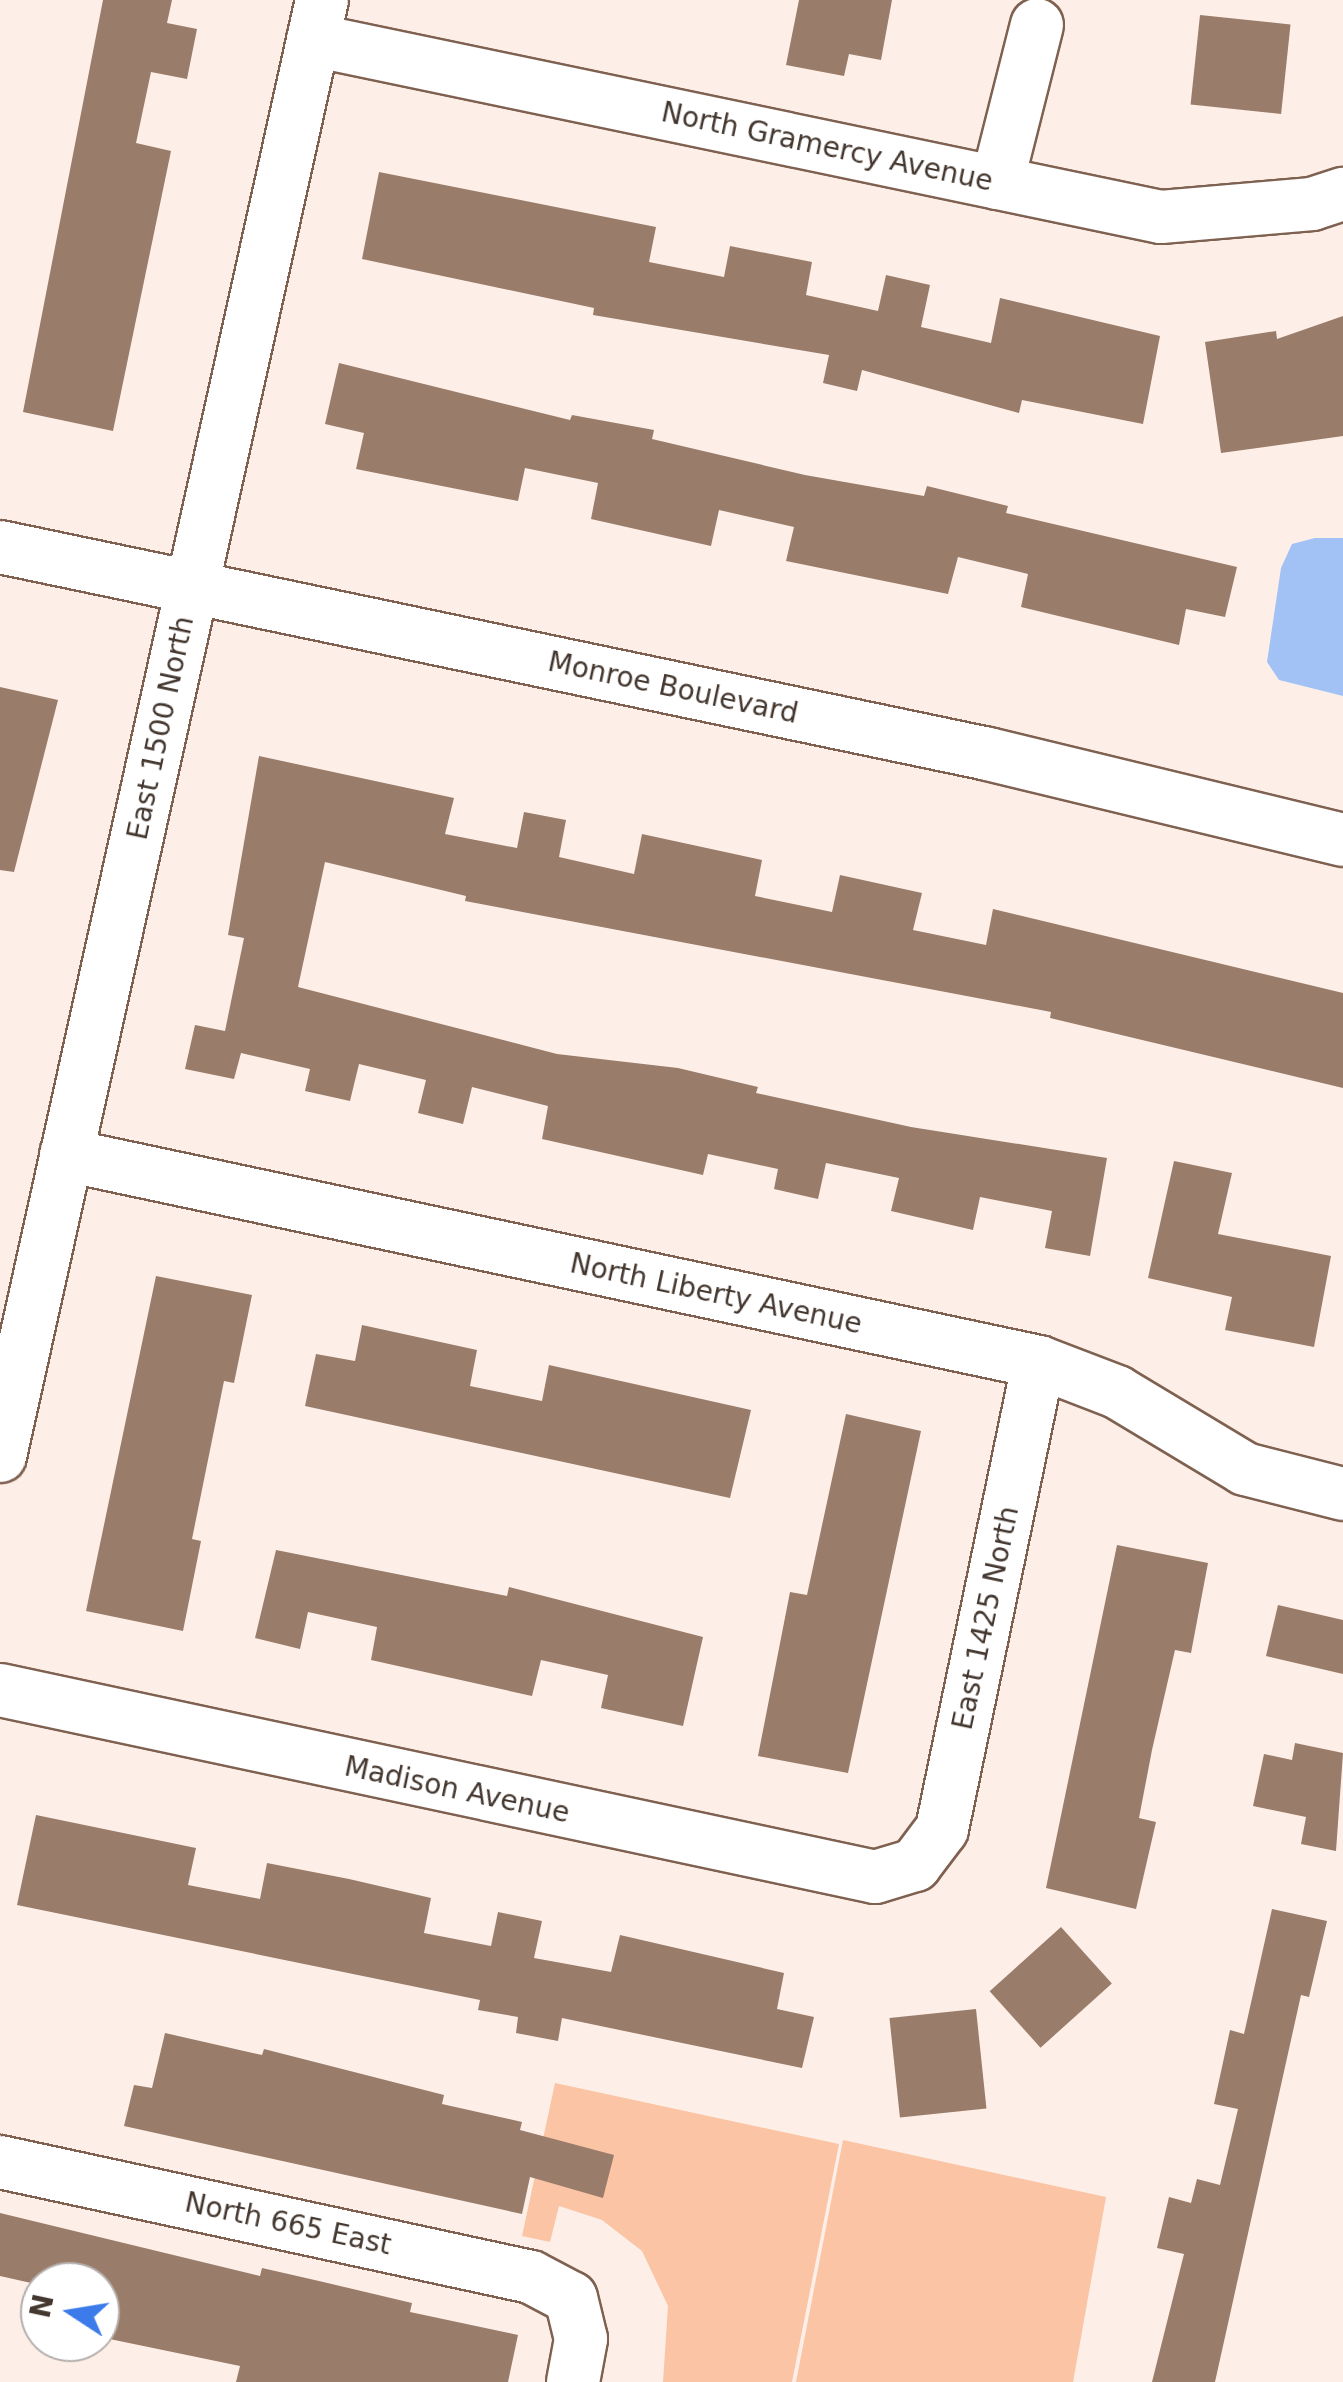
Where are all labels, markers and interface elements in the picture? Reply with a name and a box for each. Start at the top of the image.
street label: North Gramercy Avenue [658,95,996,199]
street label: East 1500 North [121,613,201,843]
street label: Monroe Boulevard [545,645,801,731]
street label: North Liberty Avenue [567,1247,865,1341]
street label: East 1425 North [946,1503,1026,1733]
street label: Madison Avenue [341,1750,573,1830]
street label: North 665 East [182,2186,394,2262]
north arrow [20,2262,120,2362]
text: N [24,2291,61,2321]

